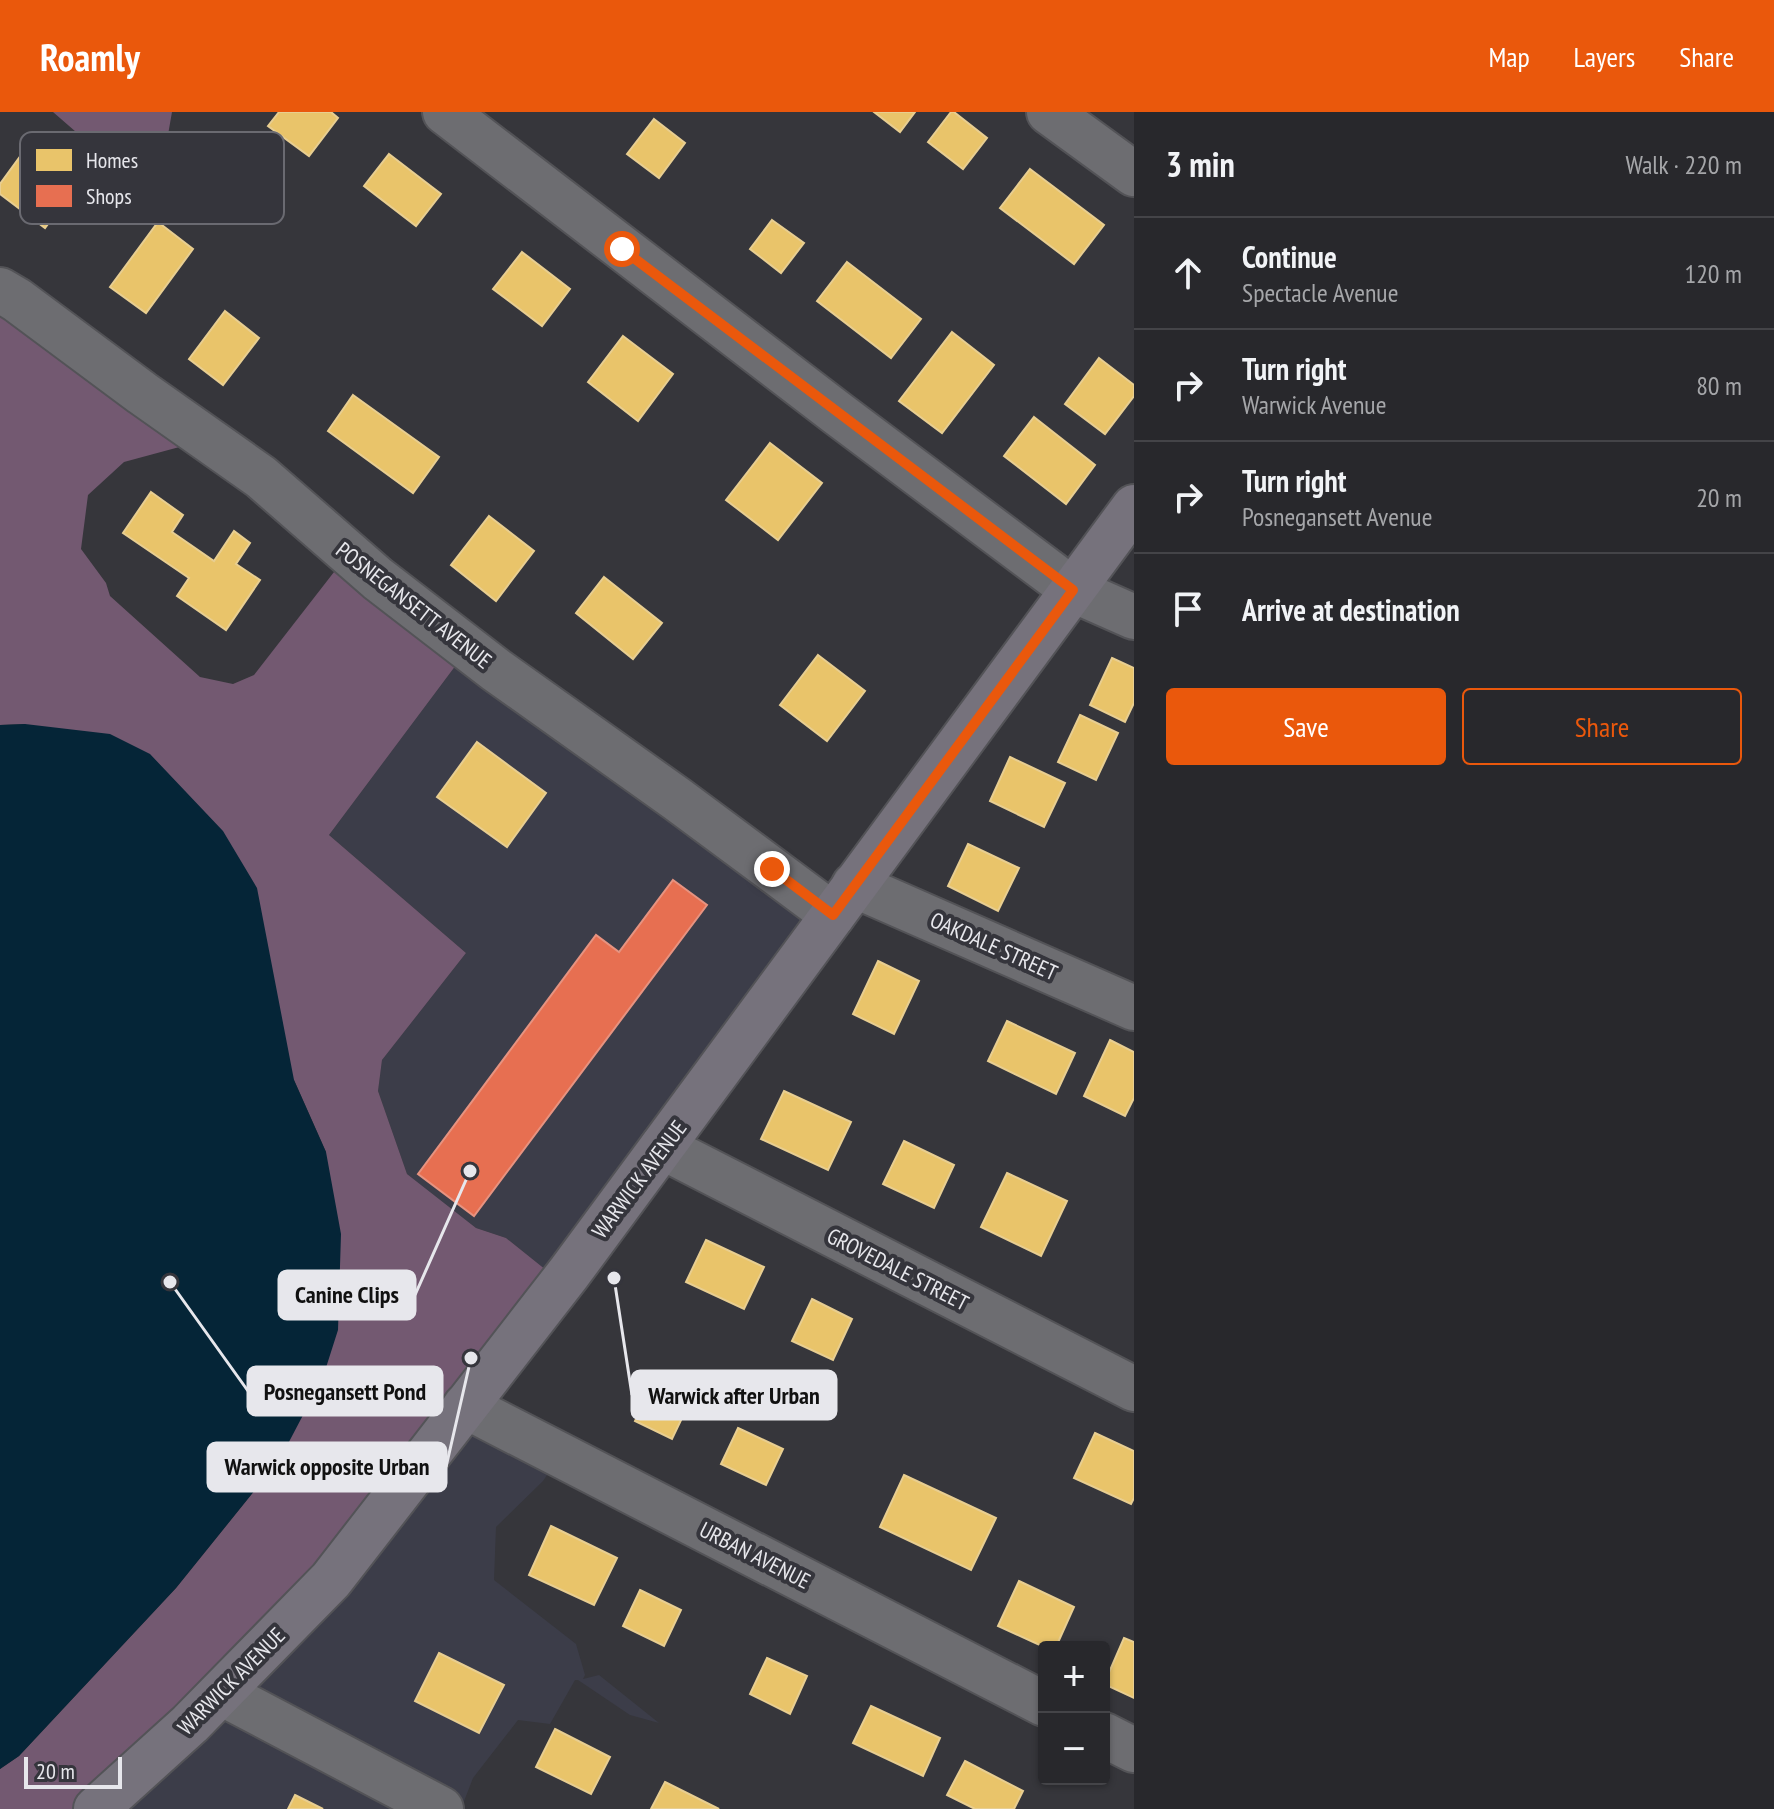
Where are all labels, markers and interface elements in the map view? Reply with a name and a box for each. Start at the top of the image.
text: Roamly [40,32,140,81]
text: Map [1488,38,1530,75]
text: Layers [1574,38,1635,75]
text: Share [1679,38,1734,75]
legend [20,132,284,224]
text: 3 min [1166,142,1235,186]
text: Homes [86,146,138,174]
text: Walk · 220 m [1625,148,1742,181]
text: Shops [86,182,132,210]
route start [604,231,640,267]
text: Continue [1242,237,1337,276]
icon: ahead [1166,251,1210,295]
text: 120 m [1684,257,1742,290]
text: Spectacle Avenue [1242,276,1398,309]
text: Turn right [1242,349,1346,388]
icon: right [1166,363,1210,407]
text: 80 m [1696,369,1742,402]
text: Warwick Avenue [1242,388,1386,421]
text: Turn right [1242,461,1346,500]
icon: right [1166,475,1210,519]
text: 20 m [1696,481,1742,514]
text: Posnegansett Avenue [1242,500,1432,533]
street label: POSNEGANSETT AVENUE [331,536,497,674]
icon: arrive [1166,587,1210,631]
text: Arrive at destination [1242,590,1460,629]
button: Save [1166,688,1446,765]
button: Share [1462,688,1742,765]
route end [754,851,790,887]
street label: OAKDALE STREET [926,906,1062,987]
street label: WARWICK AVENUE [585,1114,693,1244]
street label: GROVEDALE STREET [822,1221,974,1317]
callout: Canine Clips [279,1271,415,1319]
text: Canine Clips [295,1279,399,1310]
callout: Posnegansett Pond [248,1367,442,1415]
callout: Warwick after Urban [632,1371,836,1419]
text: Posnegansett Pond [264,1376,426,1407]
text: Warwick after Urban [647,1380,820,1411]
callout: Warwick opposite Urban [208,1443,446,1491]
text: Warwick opposite Urban [224,1451,429,1482]
street label: URBAN AVENUE [695,1515,815,1595]
street label: WARWICK AVENUE [171,1621,291,1741]
map controls [1038,1641,1110,1785]
button: + [1038,1641,1110,1713]
button: − [1038,1713,1110,1785]
scale bar [24,1753,122,1789]
text: 20 m [36,1757,75,1785]

